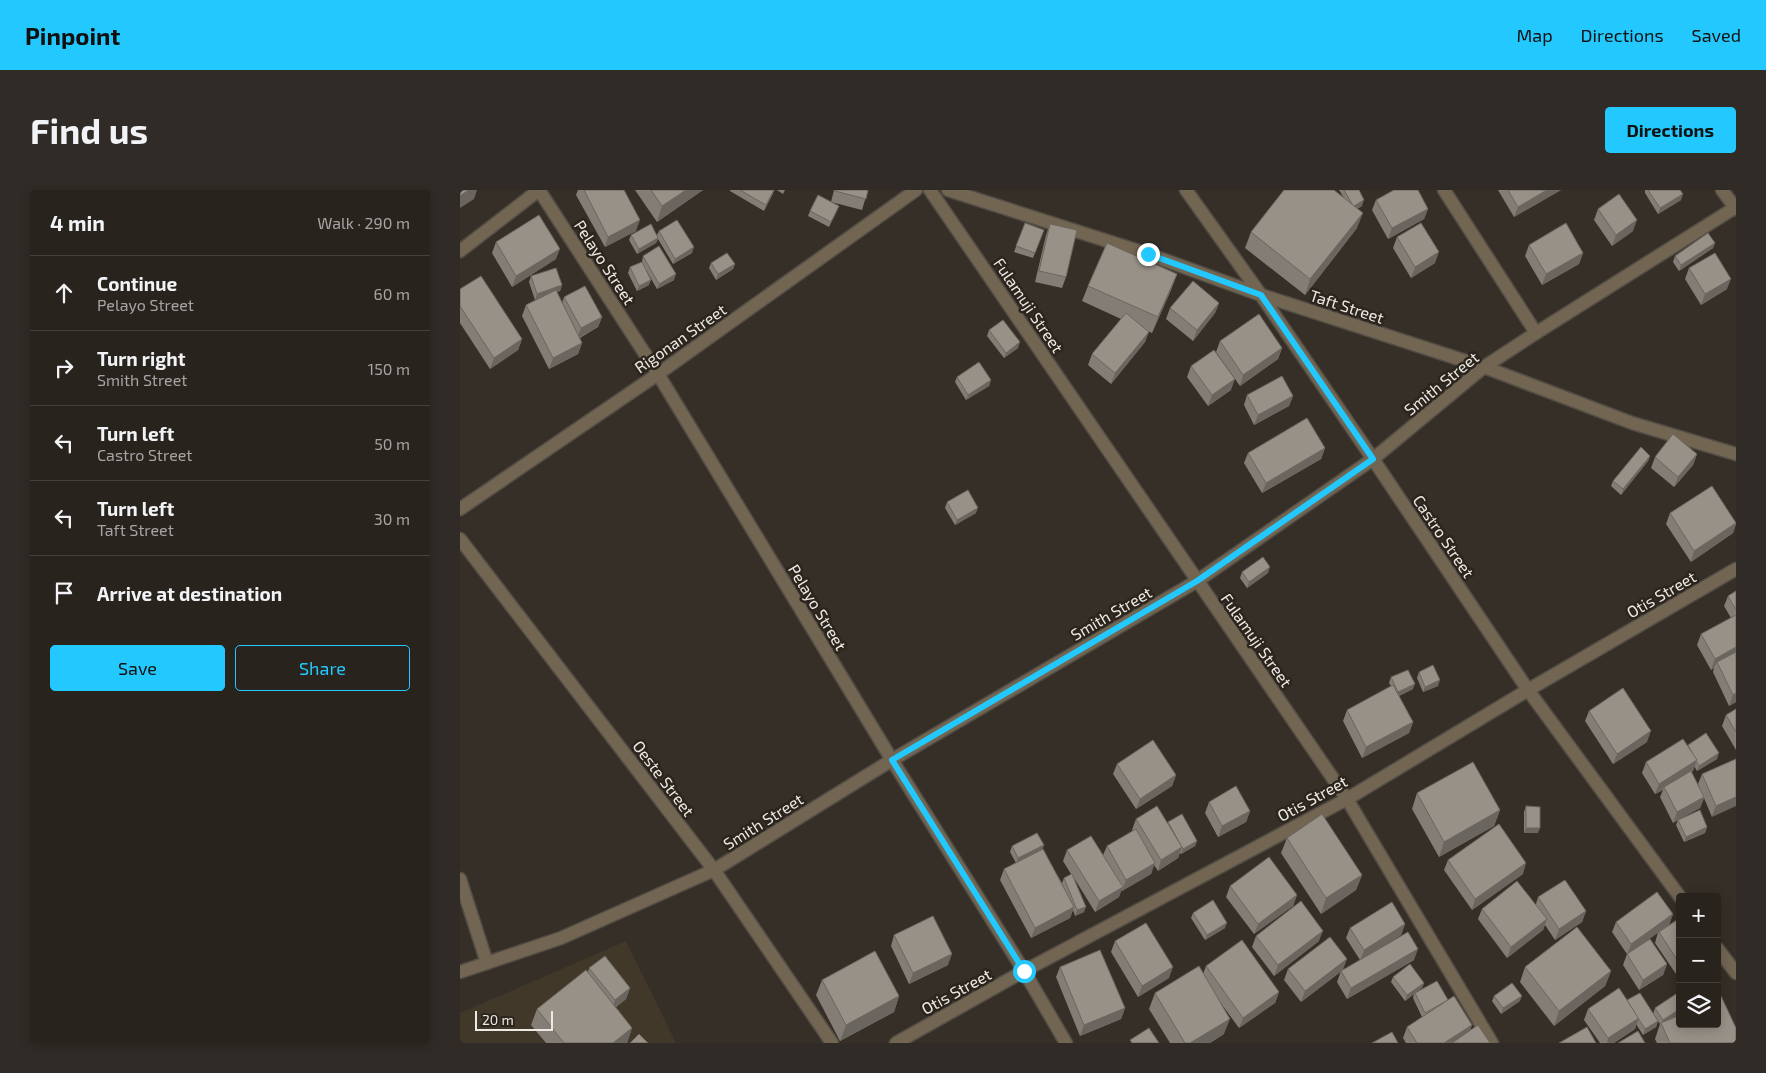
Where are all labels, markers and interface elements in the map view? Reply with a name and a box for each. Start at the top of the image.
text: Pinpoint [25,21,120,50]
text: Map [1516,24,1553,46]
text: Directions [1581,24,1664,46]
text: Saved [1692,24,1741,46]
button: Directions [1605,107,1736,153]
text: Find us [30,109,148,151]
text: 4 min [50,210,105,235]
text: Walk · 290 m [317,213,410,232]
street label: Pelayo Street [571,216,639,308]
route end [1137,243,1160,266]
street label: Fulamuji Street [989,254,1068,357]
text: Continue [97,272,177,295]
icon: ahead [50,279,78,307]
text: 60 m [374,284,410,303]
street label: Taft Street [1308,285,1386,327]
text: Pelayo Street [97,295,194,314]
street label: Rigonan Street [631,299,729,377]
text: Turn right [97,347,185,370]
street label: Smith Street [1400,347,1482,419]
icon: right [50,354,78,382]
text: 150 m [368,359,410,378]
text: Smith Street [97,370,187,389]
text: Turn left [97,422,174,445]
icon: left [50,429,78,457]
text: 50 m [374,434,410,453]
text: Castro Street [97,445,192,464]
street label: Castro Street [1409,491,1479,581]
text: Turn left [97,497,174,520]
icon: left [50,504,78,532]
text: 30 m [374,509,410,528]
text: Taft Street [97,520,174,539]
street label: Pelayo Street [785,561,851,653]
street label: Otis Street [1623,567,1699,621]
icon: arrive [50,579,78,607]
text: Arrive at destination [97,582,282,605]
street label: Smith Street [1067,582,1155,644]
street label: Fulamuji Street [1217,589,1296,691]
button: Save [50,645,225,691]
button: Share [235,645,410,691]
street label: Oeste Street [629,736,699,820]
street label: Otis Street [1274,771,1350,825]
street label: Smith Street [720,789,806,853]
map controls [1676,893,1721,1028]
button: + [1676,893,1721,938]
button: − [1676,938,1721,983]
route start [1013,960,1036,983]
street label: Otis Street [918,964,994,1018]
button: layers [1676,983,1721,1028]
scale bar [475,1008,552,1031]
text: 20 m [482,1011,514,1028]

